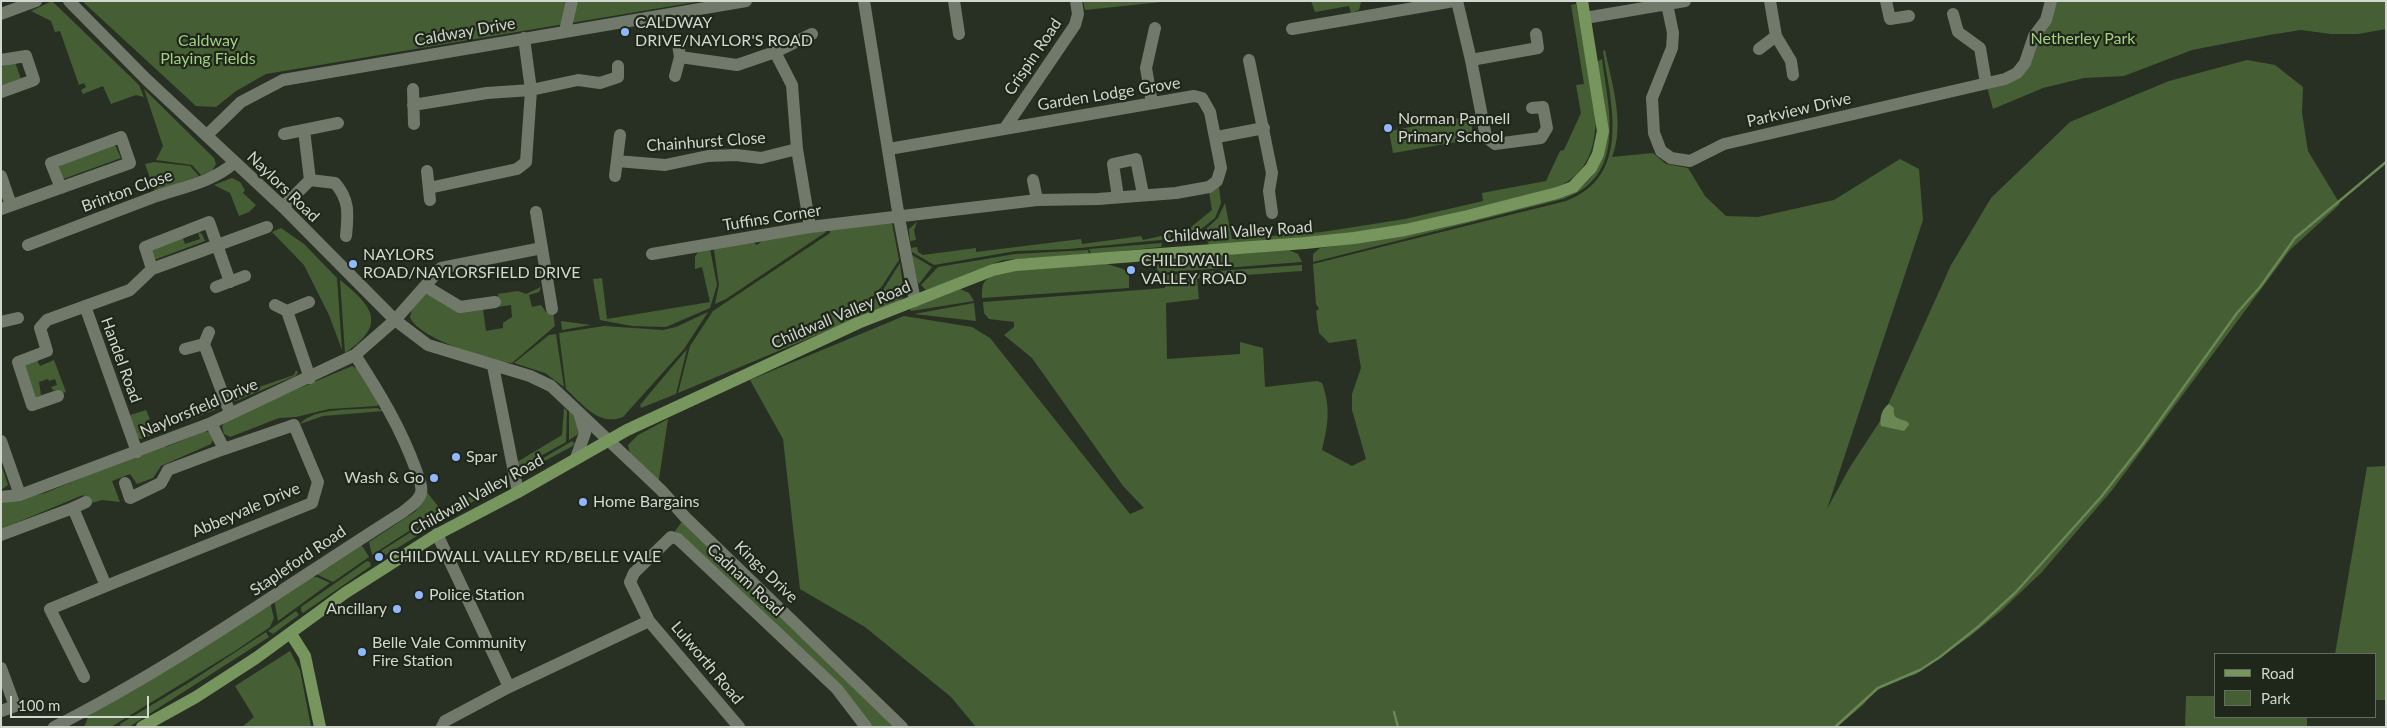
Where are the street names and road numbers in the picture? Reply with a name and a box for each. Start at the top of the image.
street label: Caldway Drive [413,14,517,50]
street label: Crispin Road [1000,15,1066,99]
street label: Garden Lodge Grove [1036,73,1182,115]
street label: Parkview Drive [1745,89,1853,131]
street label: Chainhurst Close [646,128,766,156]
street label: Naylors Road [243,148,323,226]
street label: Brinton Close [79,166,175,216]
street label: Tuffins Corner [721,201,823,235]
street label: Childwall Valley Road [1163,217,1313,247]
street label: Childwall Valley Road [768,277,914,353]
street label: Handel Road [97,315,145,405]
street label: Naylorsfield Drive [137,375,261,441]
street label: Childwall Valley Road [407,450,547,540]
street label: Abbeyvale Drive [189,479,303,541]
street label: Stapleford Road [246,522,350,600]
street label: Kings Drive [730,537,802,607]
street label: Cadnam Road [703,540,787,620]
street label: Lulworth Road [667,618,747,708]

